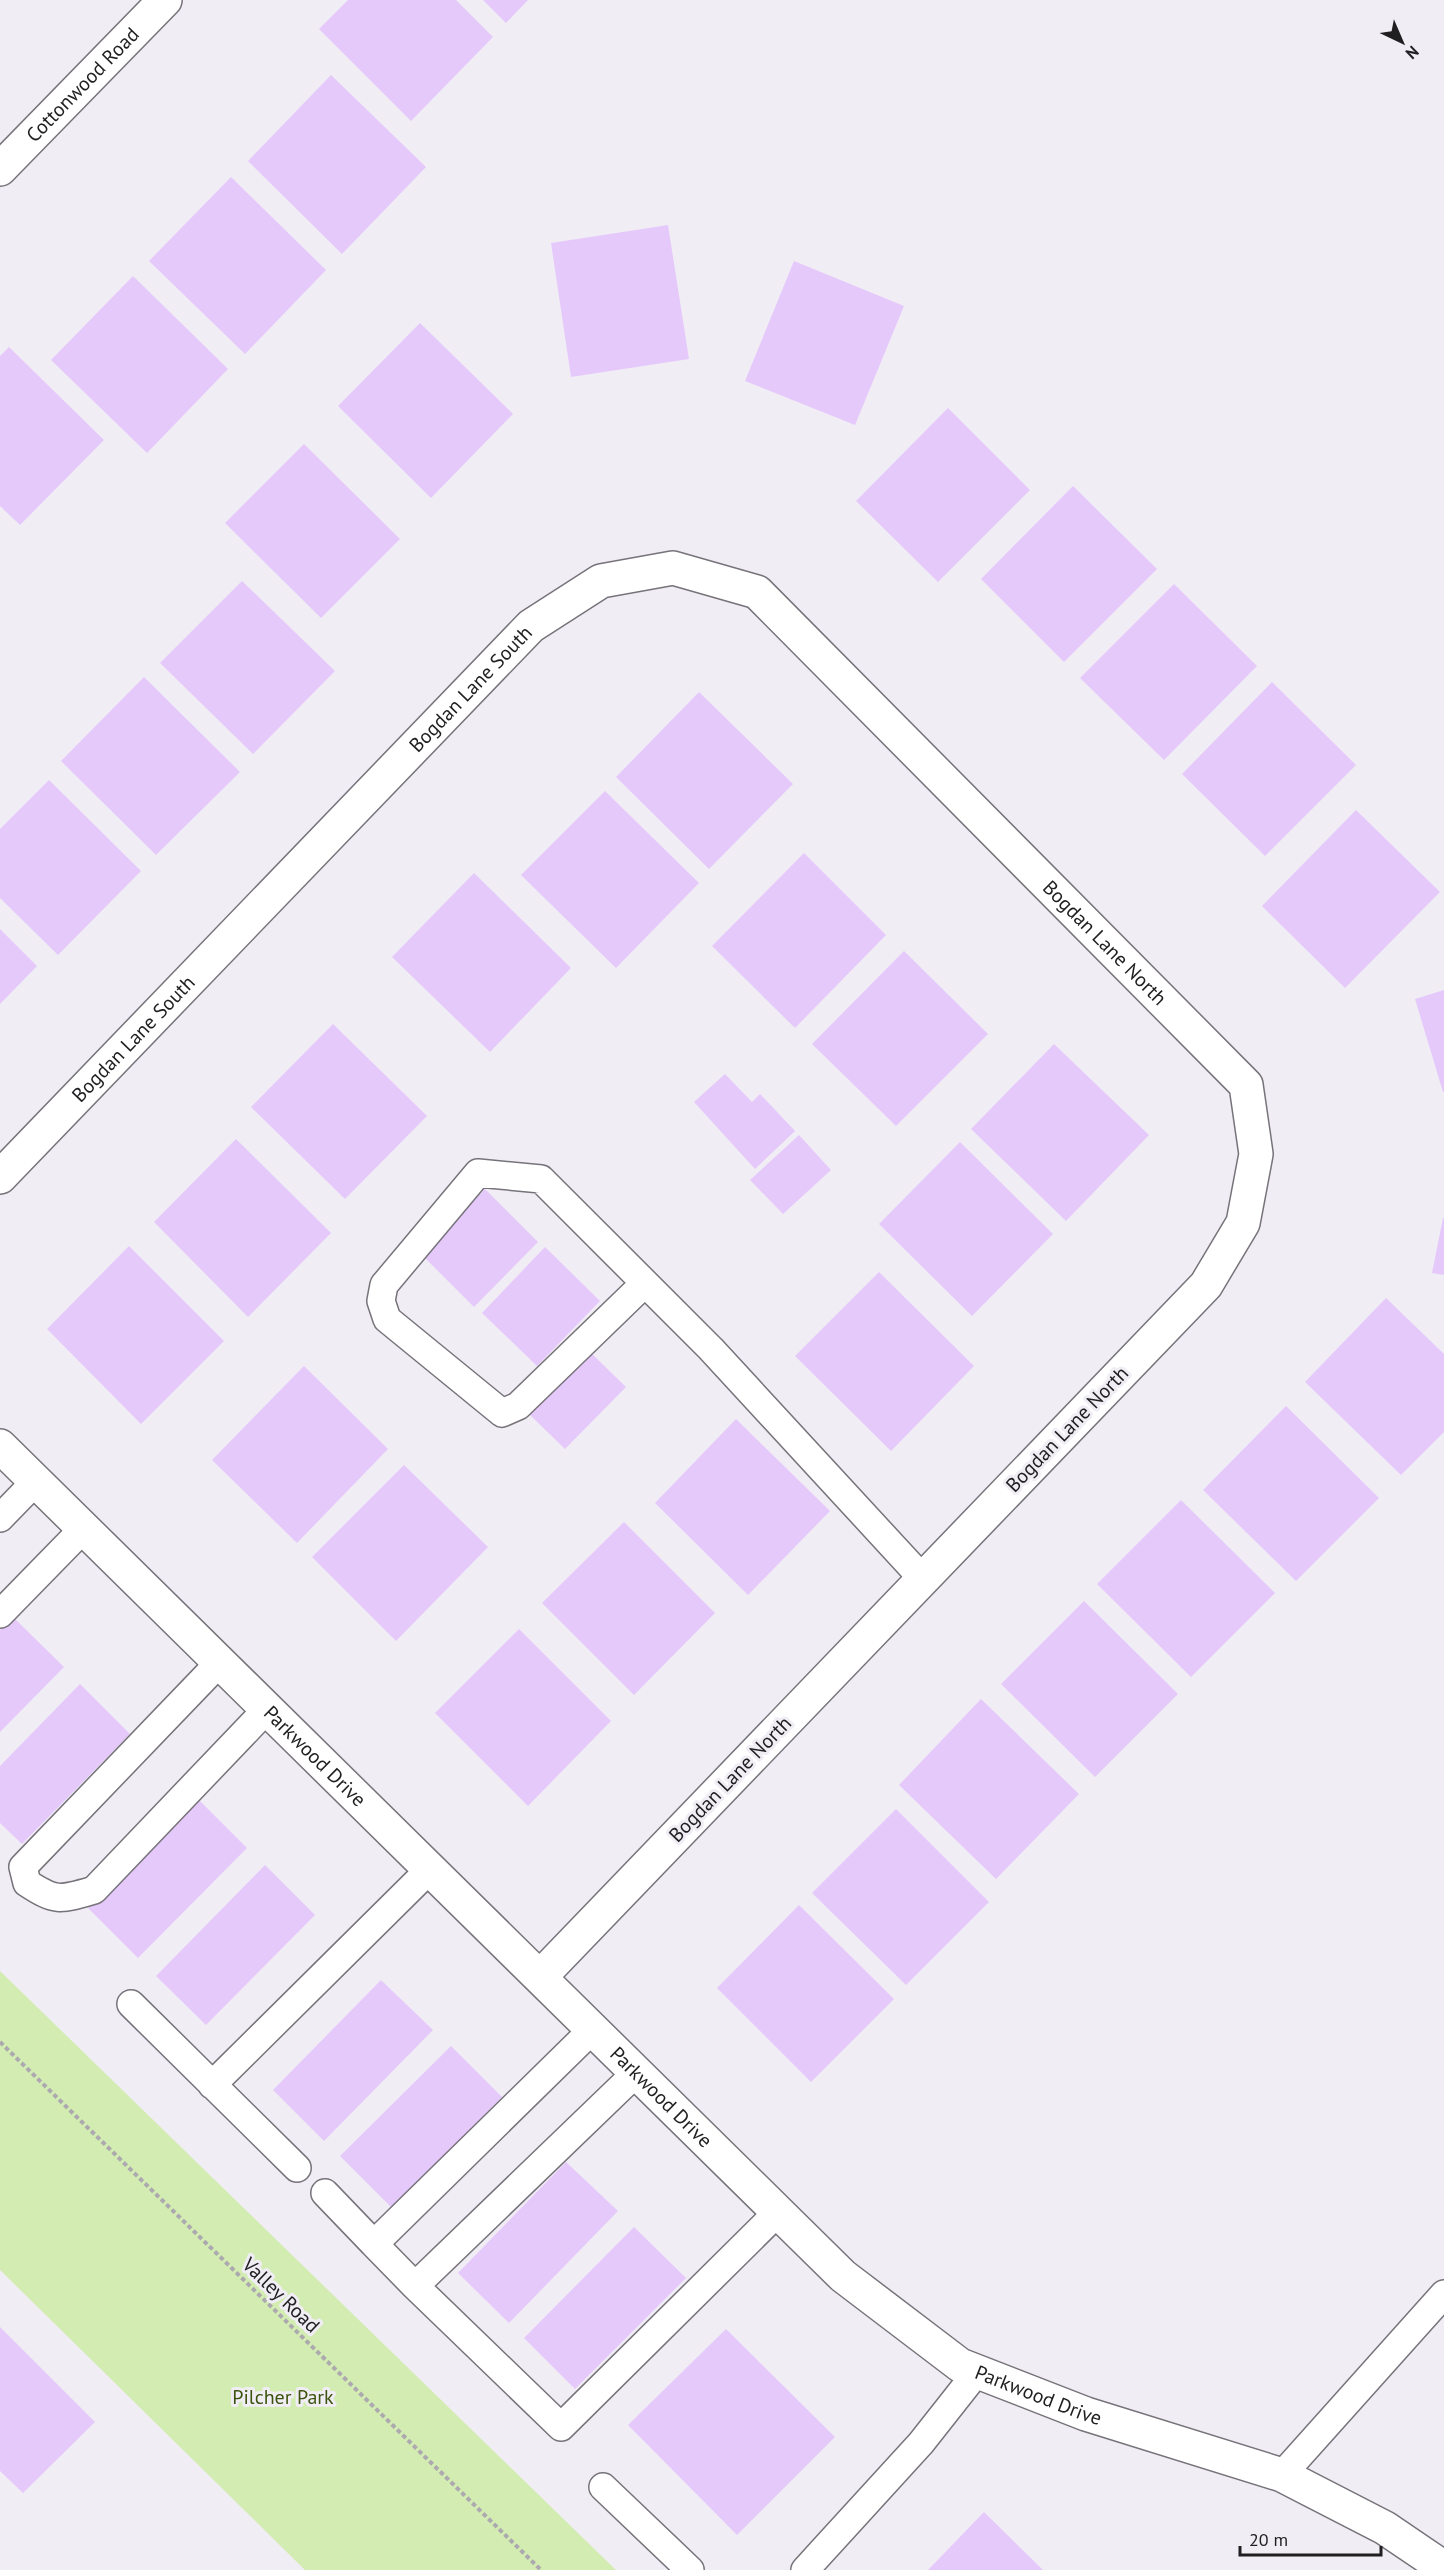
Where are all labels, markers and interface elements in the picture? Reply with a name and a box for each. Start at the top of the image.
north arrow [1372,12,1432,72]
street label: Cottonwood Road [20,21,144,148]
text: N [1402,42,1423,64]
street label: Bogdan Lane South [403,620,538,758]
street label: Bogdan Lane North [1037,875,1173,1011]
street label: Bogdan Lane South [66,970,200,1108]
street label: Bogdan Lane North [1000,1360,1134,1498]
street label: Parkwood Drive [258,1700,372,1812]
street label: Bogdan Lane North [663,1710,797,1848]
street label: Parkwood Drive [604,2041,718,2153]
street label: Valley Road [236,2251,325,2338]
street label: Parkwood Drive [971,2359,1105,2431]
park label: Pilcher Park [232,2384,334,2410]
scale bar [1240,2519,1381,2557]
text: 20 m [1249,2528,1288,2551]

